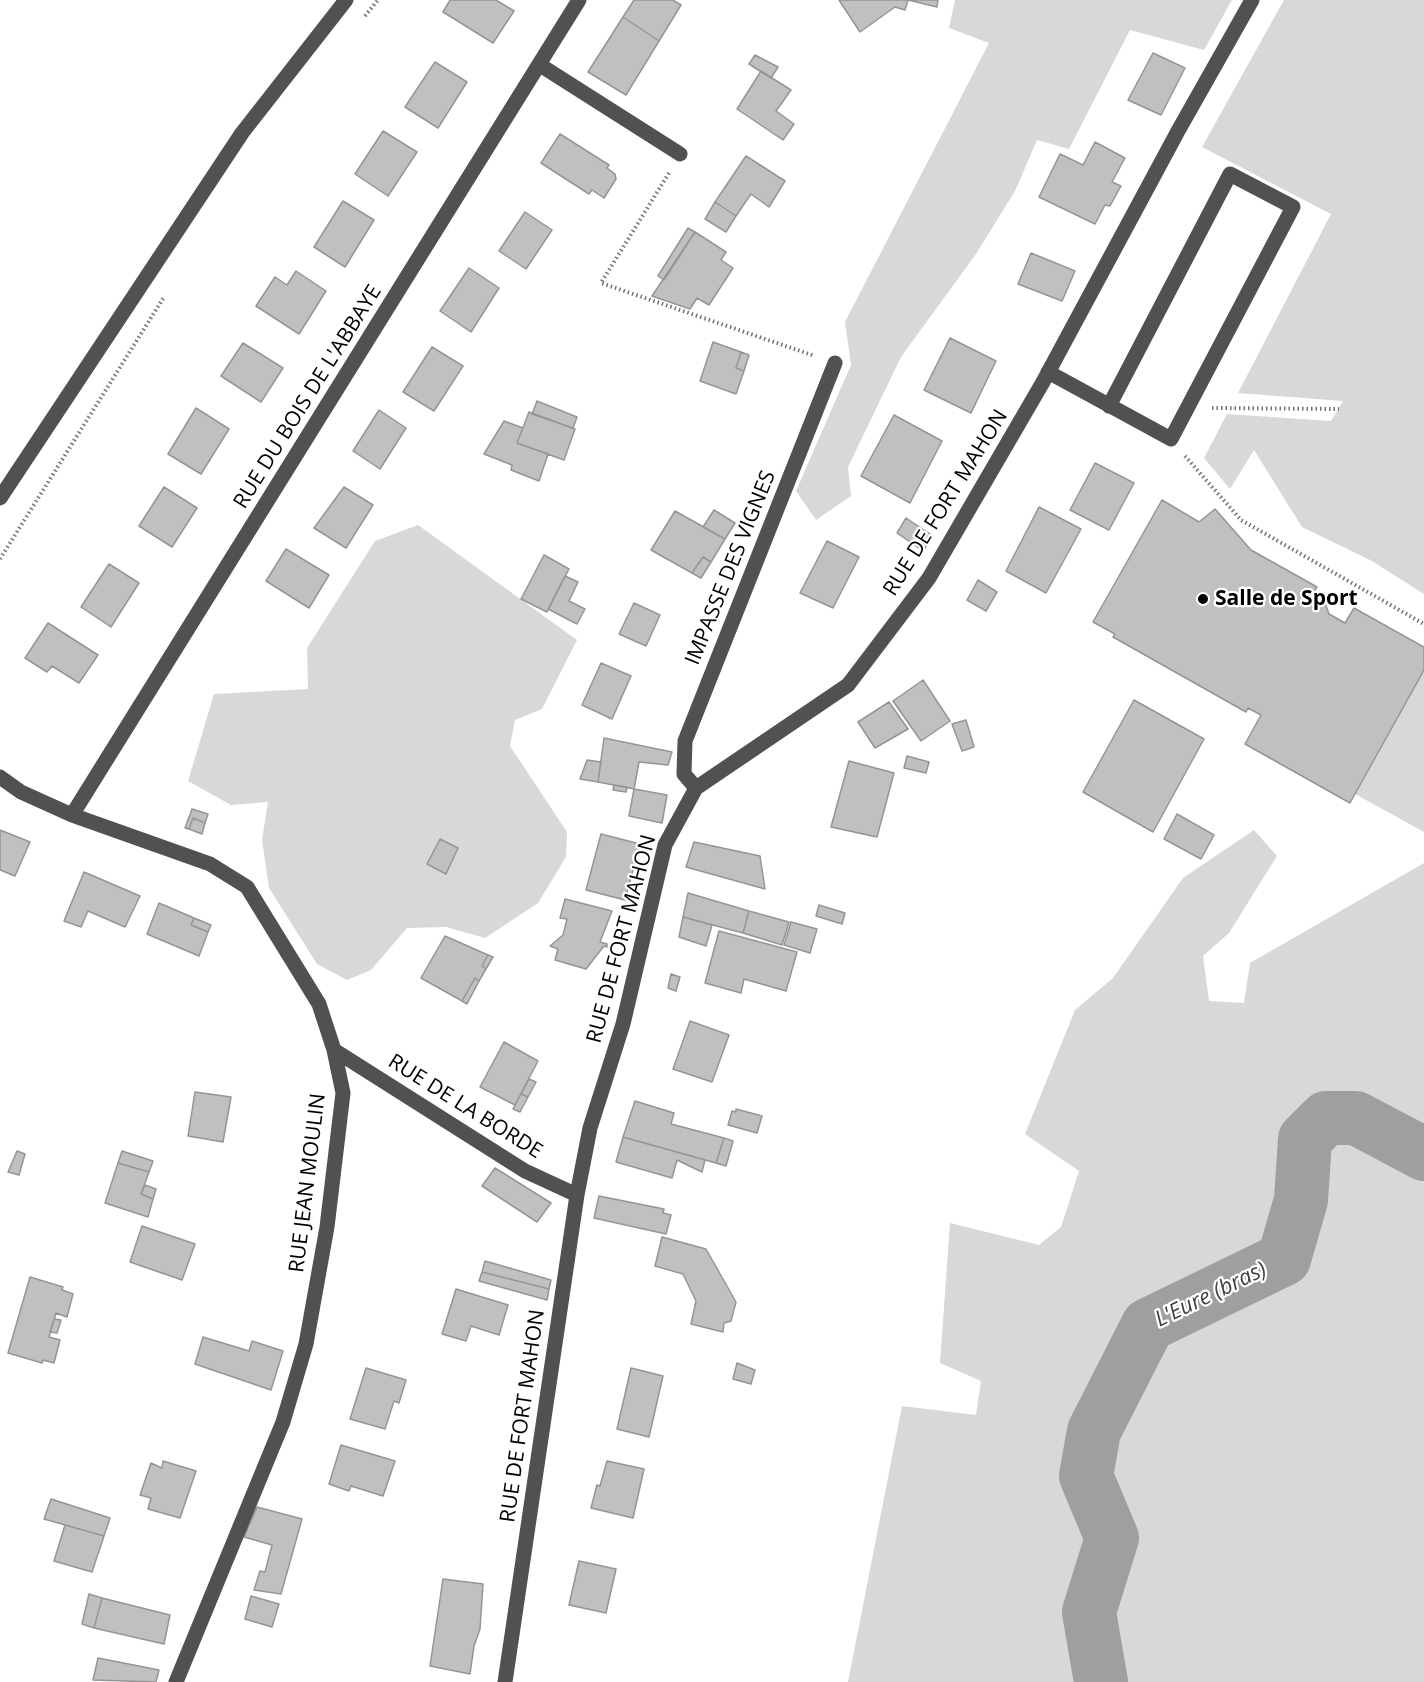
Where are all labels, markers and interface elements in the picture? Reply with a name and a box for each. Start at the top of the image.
street label: RUE DU BOIS DE L'ABBAYE [229,280,387,514]
street label: RUE DE FORT MAHON [878,405,1014,601]
street label: IMPASSE DES VIGNES [680,467,782,669]
place label: Salle de Sport [1215,586,1358,612]
marker: Salle de Sport [1196,592,1210,606]
street label: RUE DE FORT MAHON [582,832,662,1046]
street label: RUE DE LA BORDE [383,1049,547,1165]
street label: RUE JEAN MOULIN [285,1092,331,1274]
water label: L'Eure (bras) [1151,1257,1271,1333]
street label: RUE DE FORT MAHON [496,1308,550,1524]

